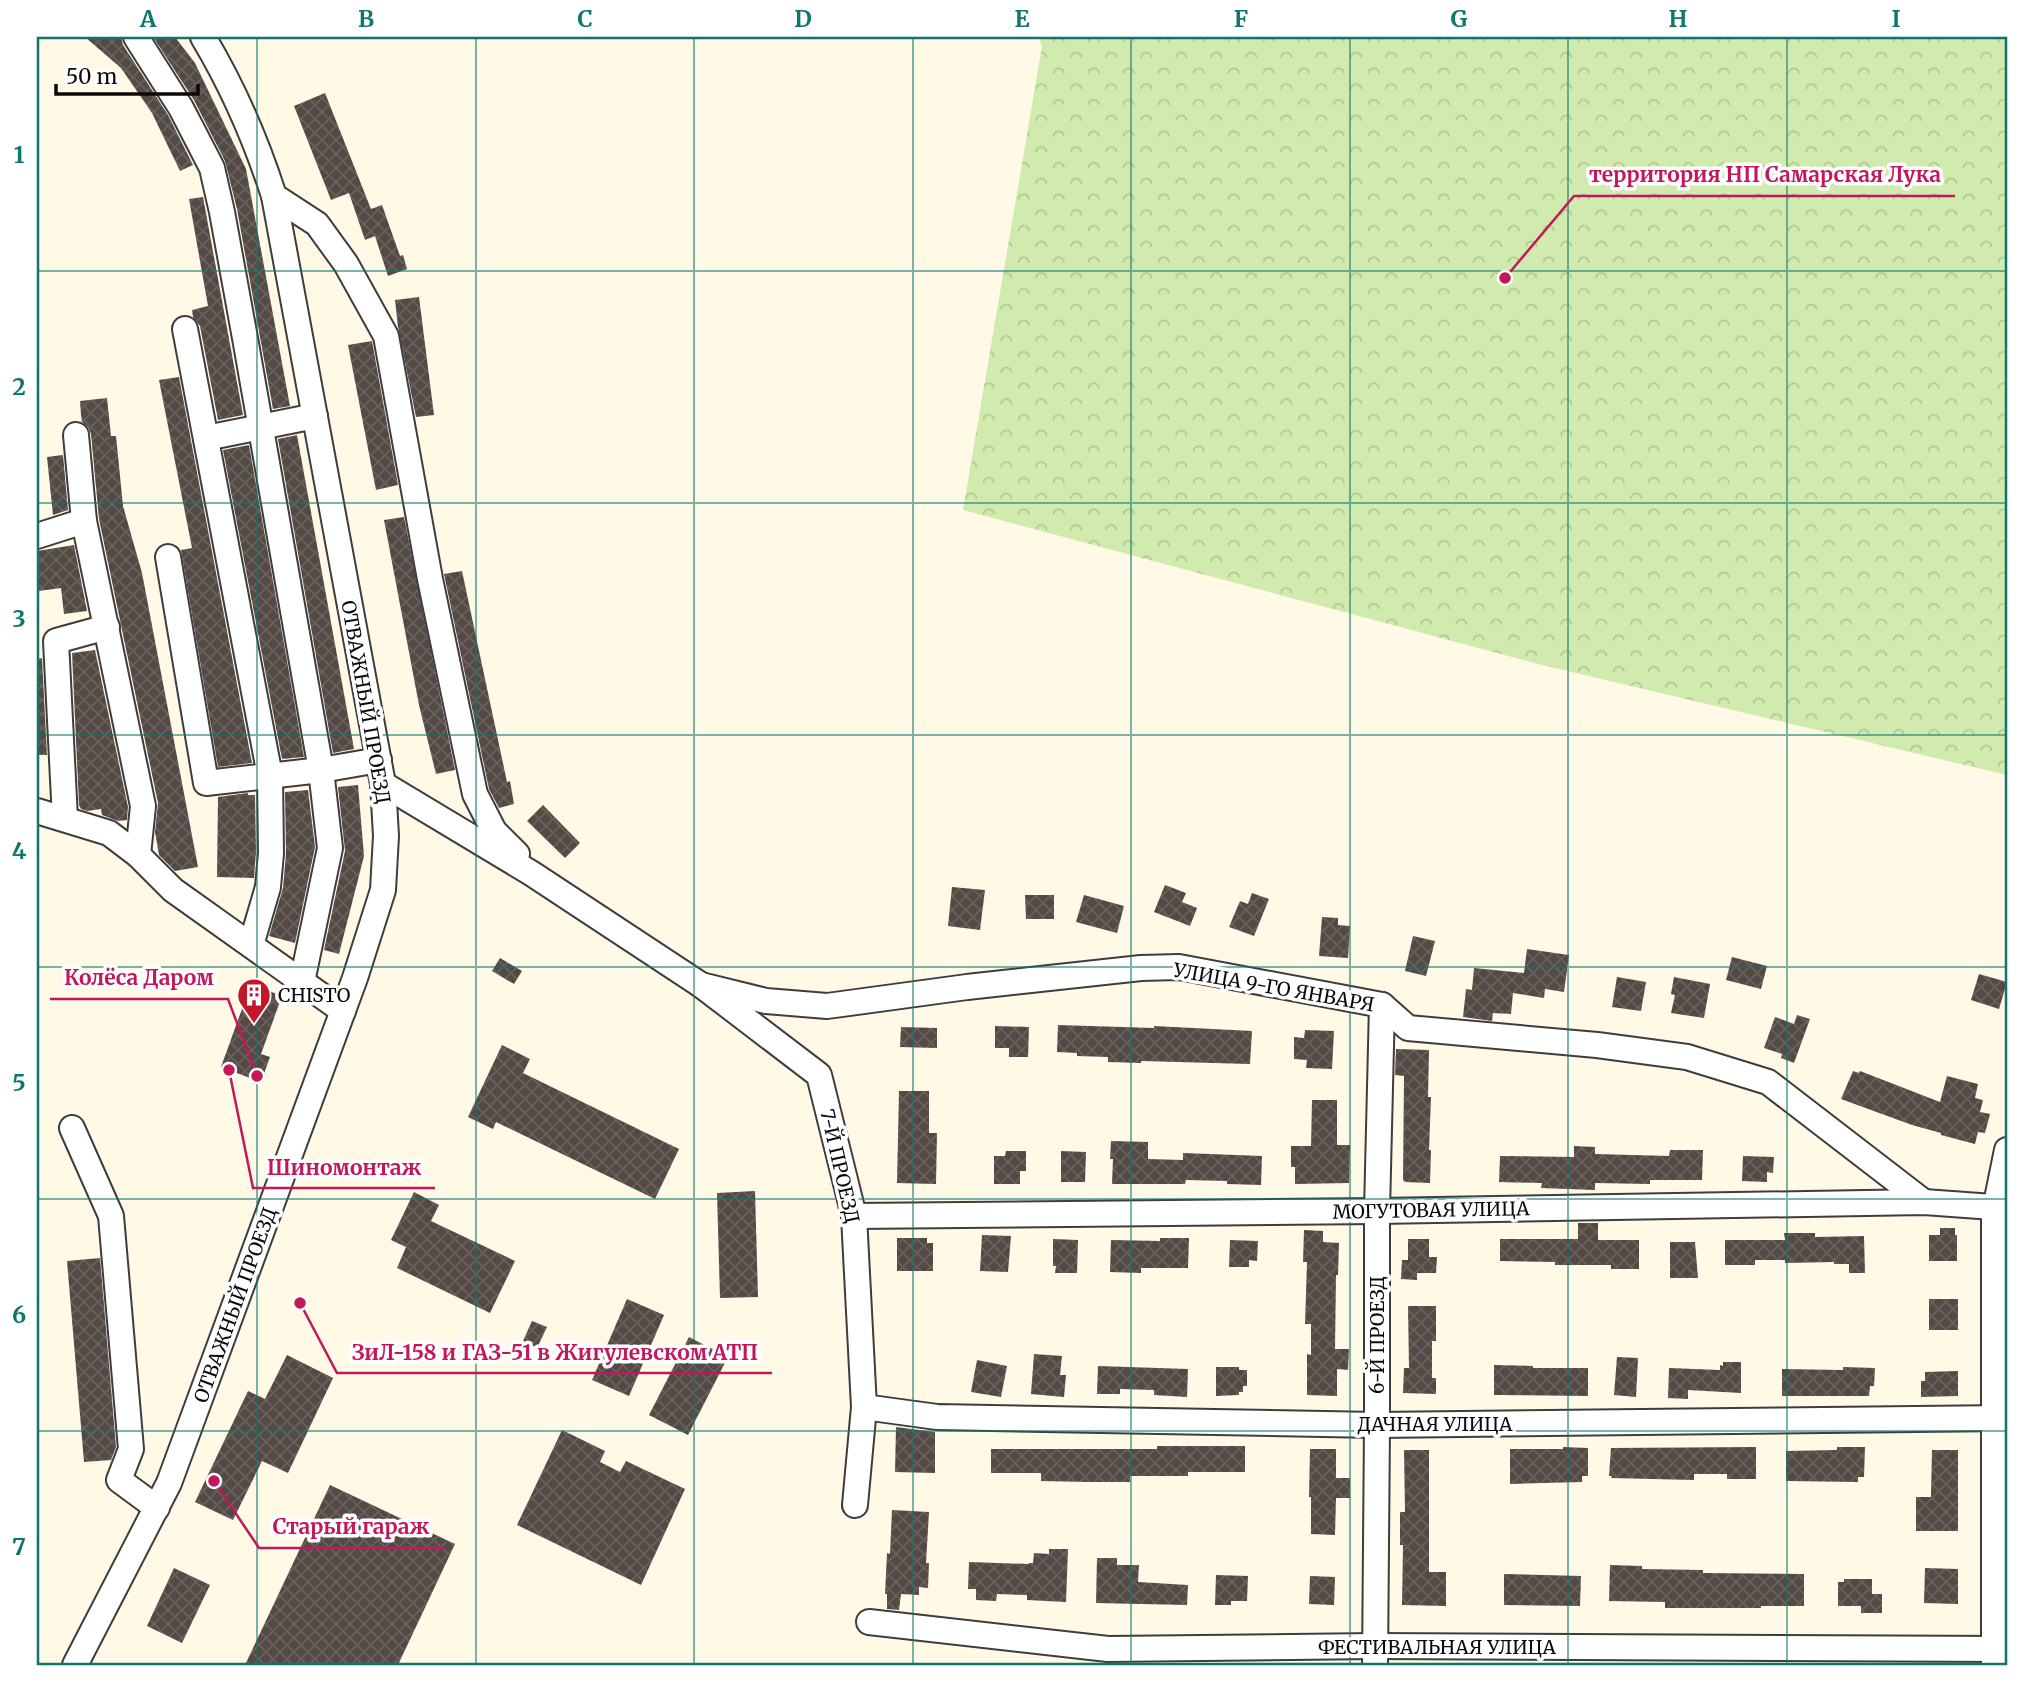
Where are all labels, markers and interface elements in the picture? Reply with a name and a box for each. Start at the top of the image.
text: A [139,4,157,33]
text: B [358,4,374,33]
text: C [577,4,593,33]
text: D [794,4,812,33]
text: E [1014,4,1030,33]
text: F [1234,4,1248,33]
text: G [1451,4,1468,33]
text: H [1669,4,1688,33]
text: I [1891,4,1901,33]
scale bar [56,52,198,96]
text: 50 m [66,63,117,90]
text: 1 [14,140,25,169]
callout: территория НП Самарская Лука [1574,154,1955,196]
text: территория НП Самарская Лука [1589,161,1941,188]
text: 2 [12,372,26,401]
street label: ОТВАЖНЫЙ ПРОЕЗД [336,598,396,806]
text: 3 [12,604,26,633]
text: 4 [12,836,27,865]
callout: Колёса Даром [50,957,228,999]
street label: УЛИЦА 9-ГО ЯНВАРЯ [1171,957,1376,1016]
text: Колёса Даром [64,964,214,991]
building icon: CHISTO [235,976,273,1025]
place label: CHISTO [278,983,351,1007]
text: 5 [12,1068,26,1097]
street label: 7-Й ПРОЕЗД [815,1107,865,1225]
callout: Шиномонтаж [253,1146,435,1188]
text: Шиномонтаж [267,1154,421,1181]
street label: МОГУТОВАЯ УЛИЦА [1332,1196,1530,1224]
street label: ОТВАЖНЫЙ ПРОЕЗД [188,1204,282,1406]
street label: 6-Й ПРОЕЗД [1365,1276,1389,1394]
text: 6 [12,1300,26,1329]
callout: ЗиЛ-158 и ГАЗ-51 в Жигулевском АТП [337,1331,772,1373]
text: ЗиЛ-158 и ГАЗ-51 в Жигулевском АТП [352,1339,758,1366]
street label: ДАЧНАЯ УЛИЦА [1357,1412,1513,1436]
callout: Старый гараж [259,1506,444,1548]
text: Старый гараж [273,1513,429,1540]
text: 7 [12,1532,26,1561]
street label: ФЕСТИВАЛЬНАЯ УЛИЦА [1318,1635,1557,1659]

